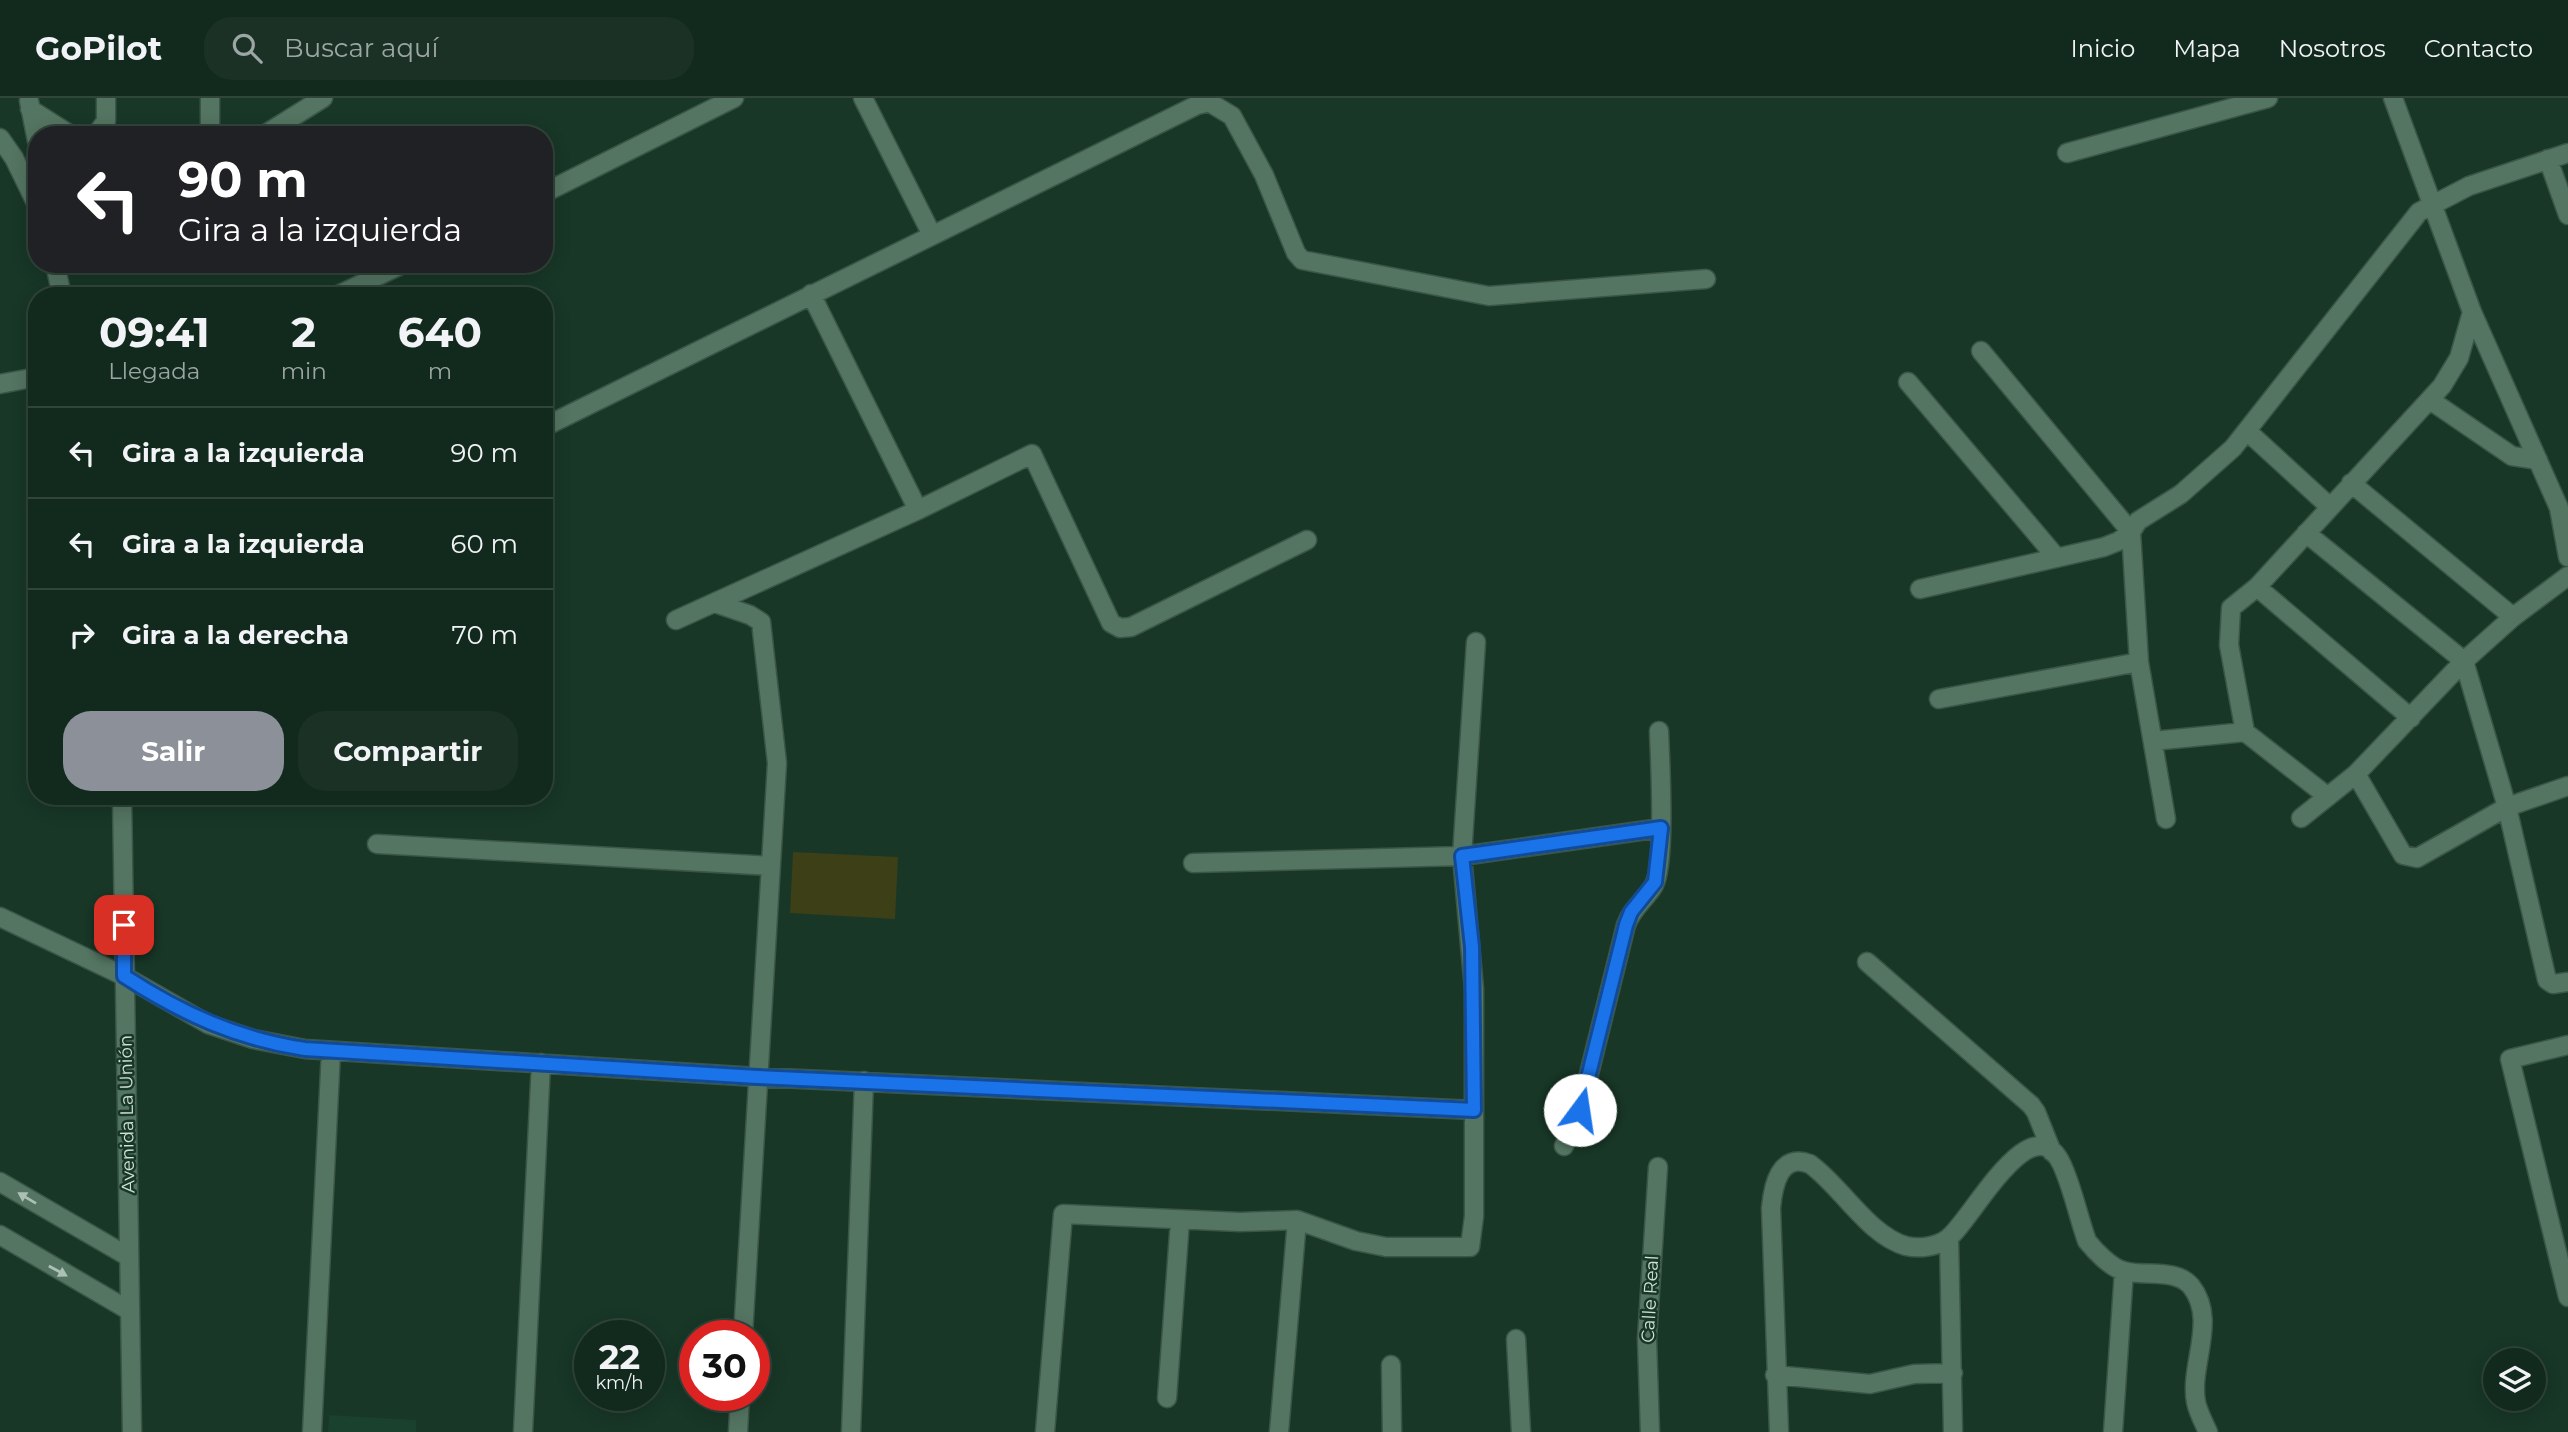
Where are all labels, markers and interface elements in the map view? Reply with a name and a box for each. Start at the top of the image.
search box [204,17,694,80]
text: GoPilot [35,28,162,68]
icon: search [228,29,266,67]
text: Buscar aquí [284,32,438,64]
text: Inicio [2070,34,2135,63]
text: Mapa [2173,34,2241,63]
text: Nosotros [2279,34,2386,63]
text: Contacto [2424,34,2533,63]
text: 90 m [178,150,308,209]
icon: left [63,154,154,245]
text: Gira a la izquierda [178,210,462,249]
text: 09:41 [99,306,210,358]
text: 2 [291,306,316,358]
text: 640 [398,306,482,358]
text: Llegada [108,357,200,385]
text: min [281,357,327,385]
text: m [428,357,452,385]
icon: left [63,434,101,472]
text: Gira a la izquierda [122,437,365,469]
text: 90 m [451,437,518,469]
icon: left [63,525,101,563]
text: Gira a la izquierda [122,528,365,560]
text: 60 m [451,528,518,560]
icon: right [63,616,101,654]
text: Gira a la derecha [122,619,349,651]
text: 70 m [452,619,518,651]
button: Salir [63,711,284,791]
button: Compartir [298,711,518,791]
pin [94,895,154,955]
icon: arrive [105,906,143,944]
street label: Avenida La Unión [115,1035,139,1193]
position arrow [1543,1073,1617,1147]
one-way arrow [18,1192,37,1205]
street label: Calle Real [1637,1255,1663,1343]
one-way arrow [48,1265,68,1277]
speed limit sign: 30 [679,1320,770,1411]
text: 22 [599,1335,640,1378]
map controls [2483,1348,2546,1411]
button: layers [2483,1348,2546,1411]
text: km/h [595,1372,644,1394]

